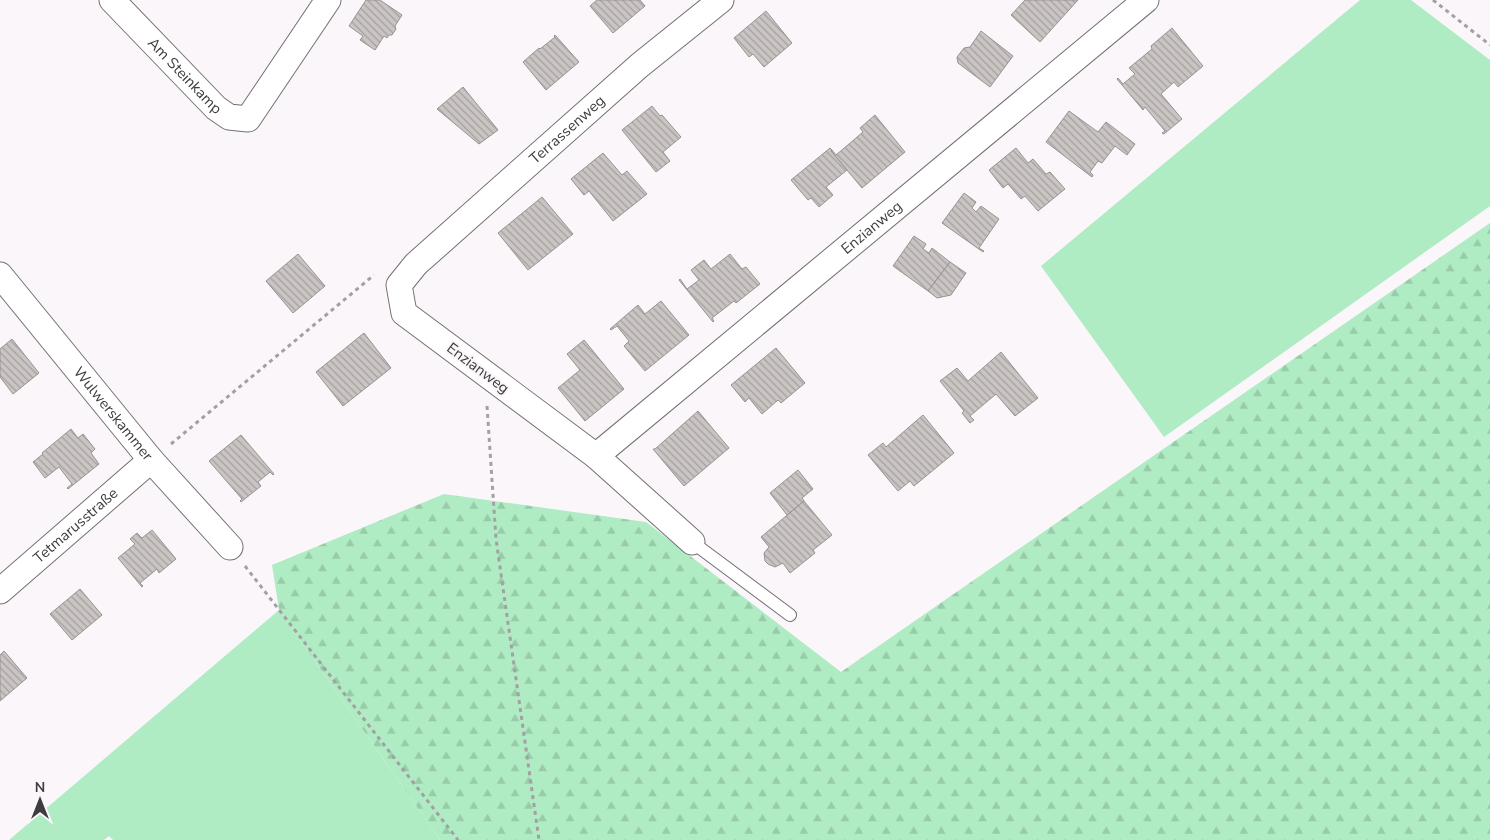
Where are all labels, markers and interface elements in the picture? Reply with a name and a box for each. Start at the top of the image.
street label: Am Steinkamp [143,33,226,119]
street label: Terrassenweg [525,91,609,169]
street label: Enzianweg [837,196,906,259]
street label: Enzianweg [443,338,513,398]
street label: Wulwerskammer [69,362,158,465]
street label: Tetmarusstraße [29,483,122,568]
north arrow [15,775,65,825]
text: N [35,778,45,797]

